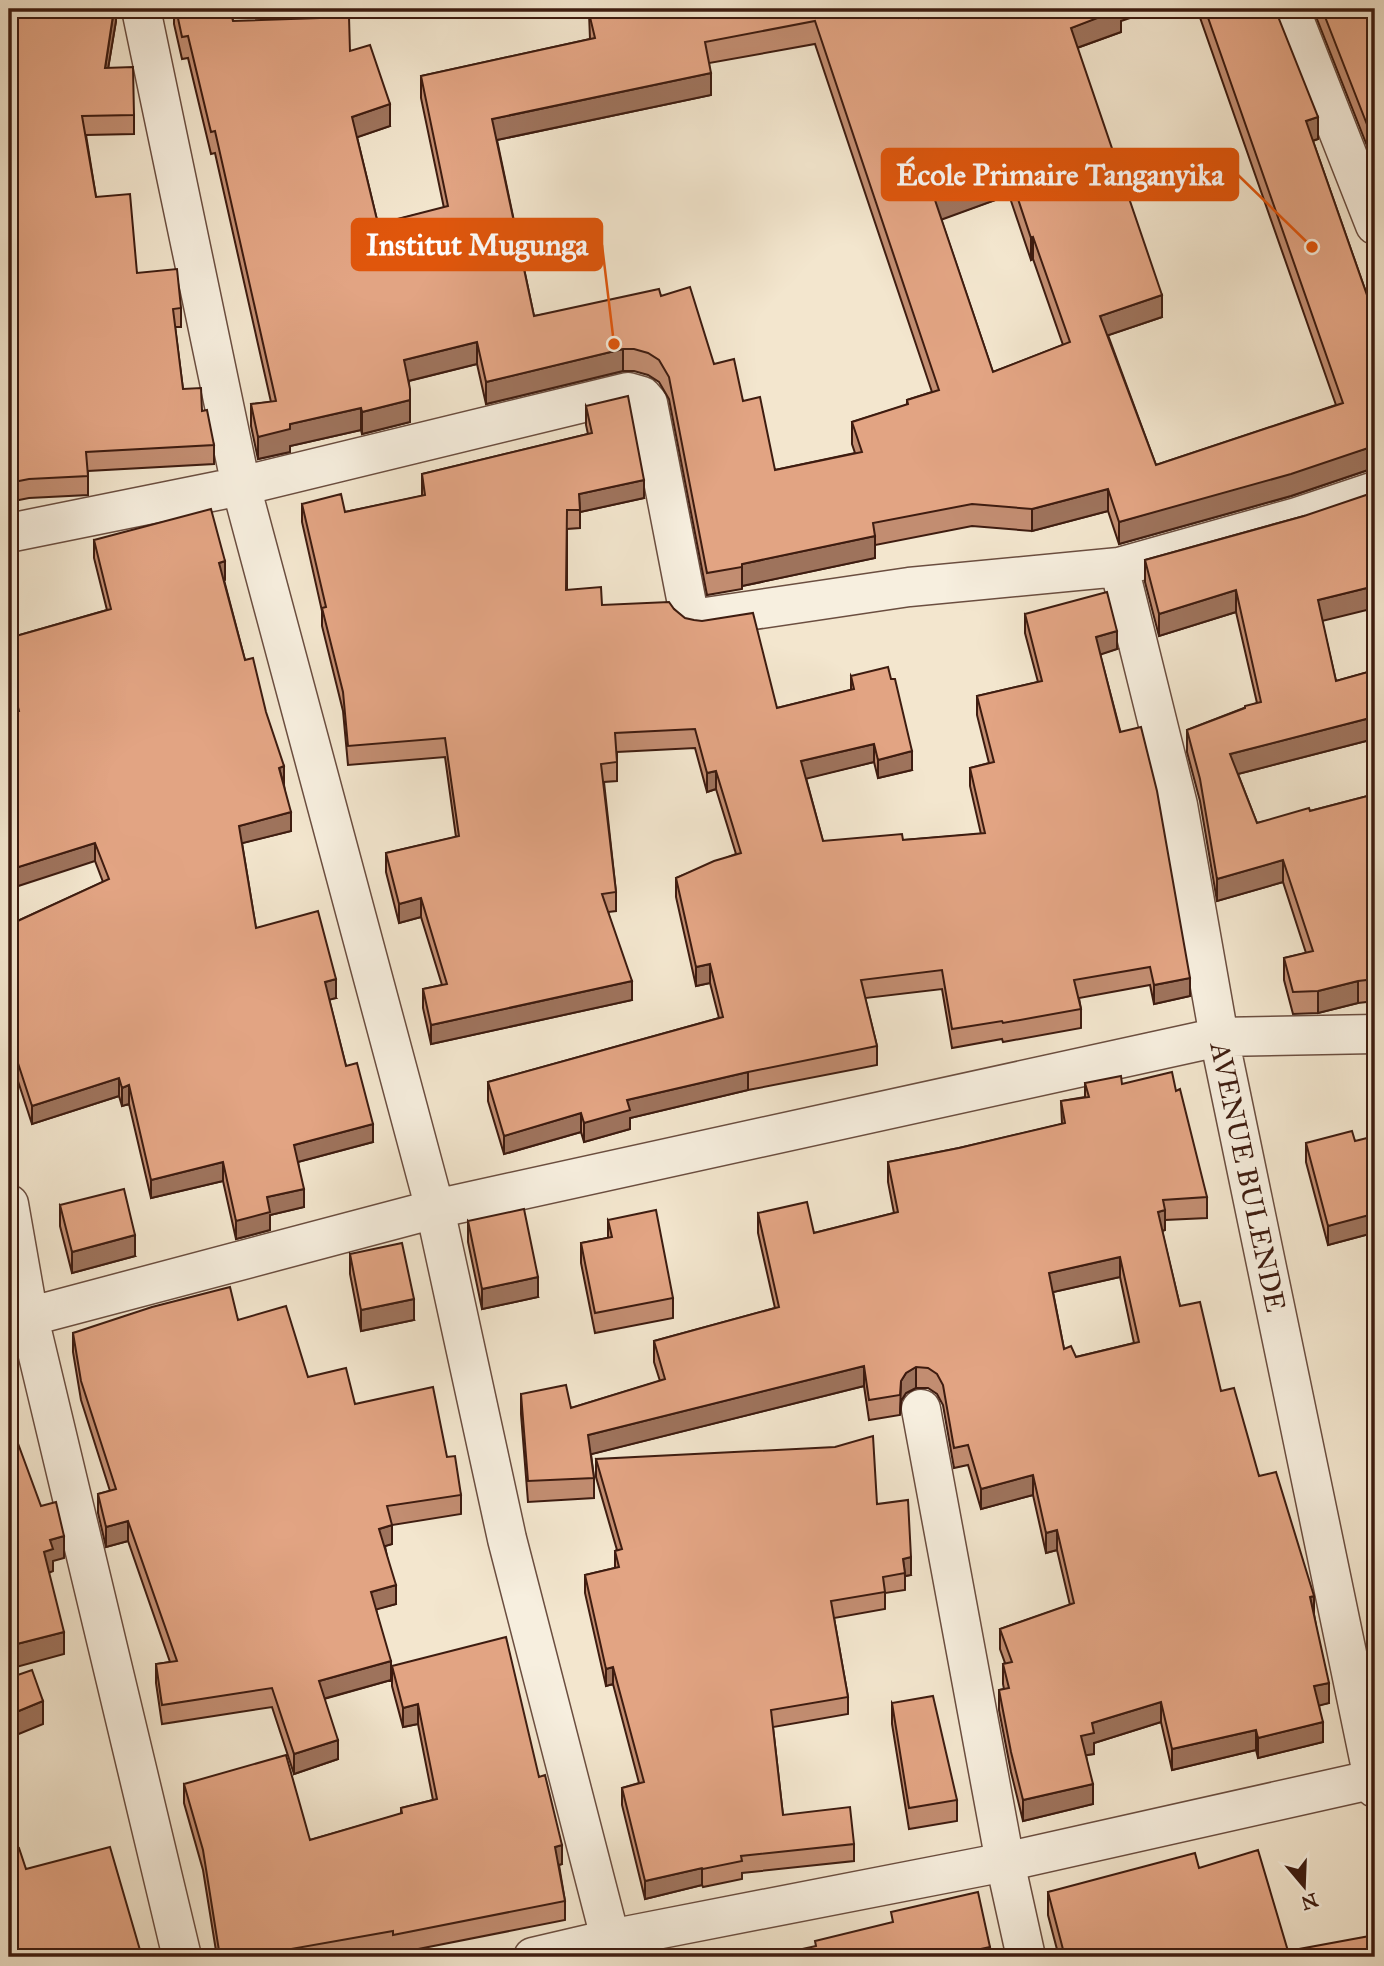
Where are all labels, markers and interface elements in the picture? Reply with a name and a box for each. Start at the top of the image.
callout: École Primaire Tanganyika [882,149,1238,200]
text: École Primaire Tanganyika [896,156,1225,193]
callout: Institut Mugunga [352,219,602,270]
text: Institut Mugunga [366,227,589,263]
street label: AVENUE BULENDE [1202,1038,1294,1315]
north arrow [1268,1850,1338,1920]
text: N [1298,1888,1321,1915]

